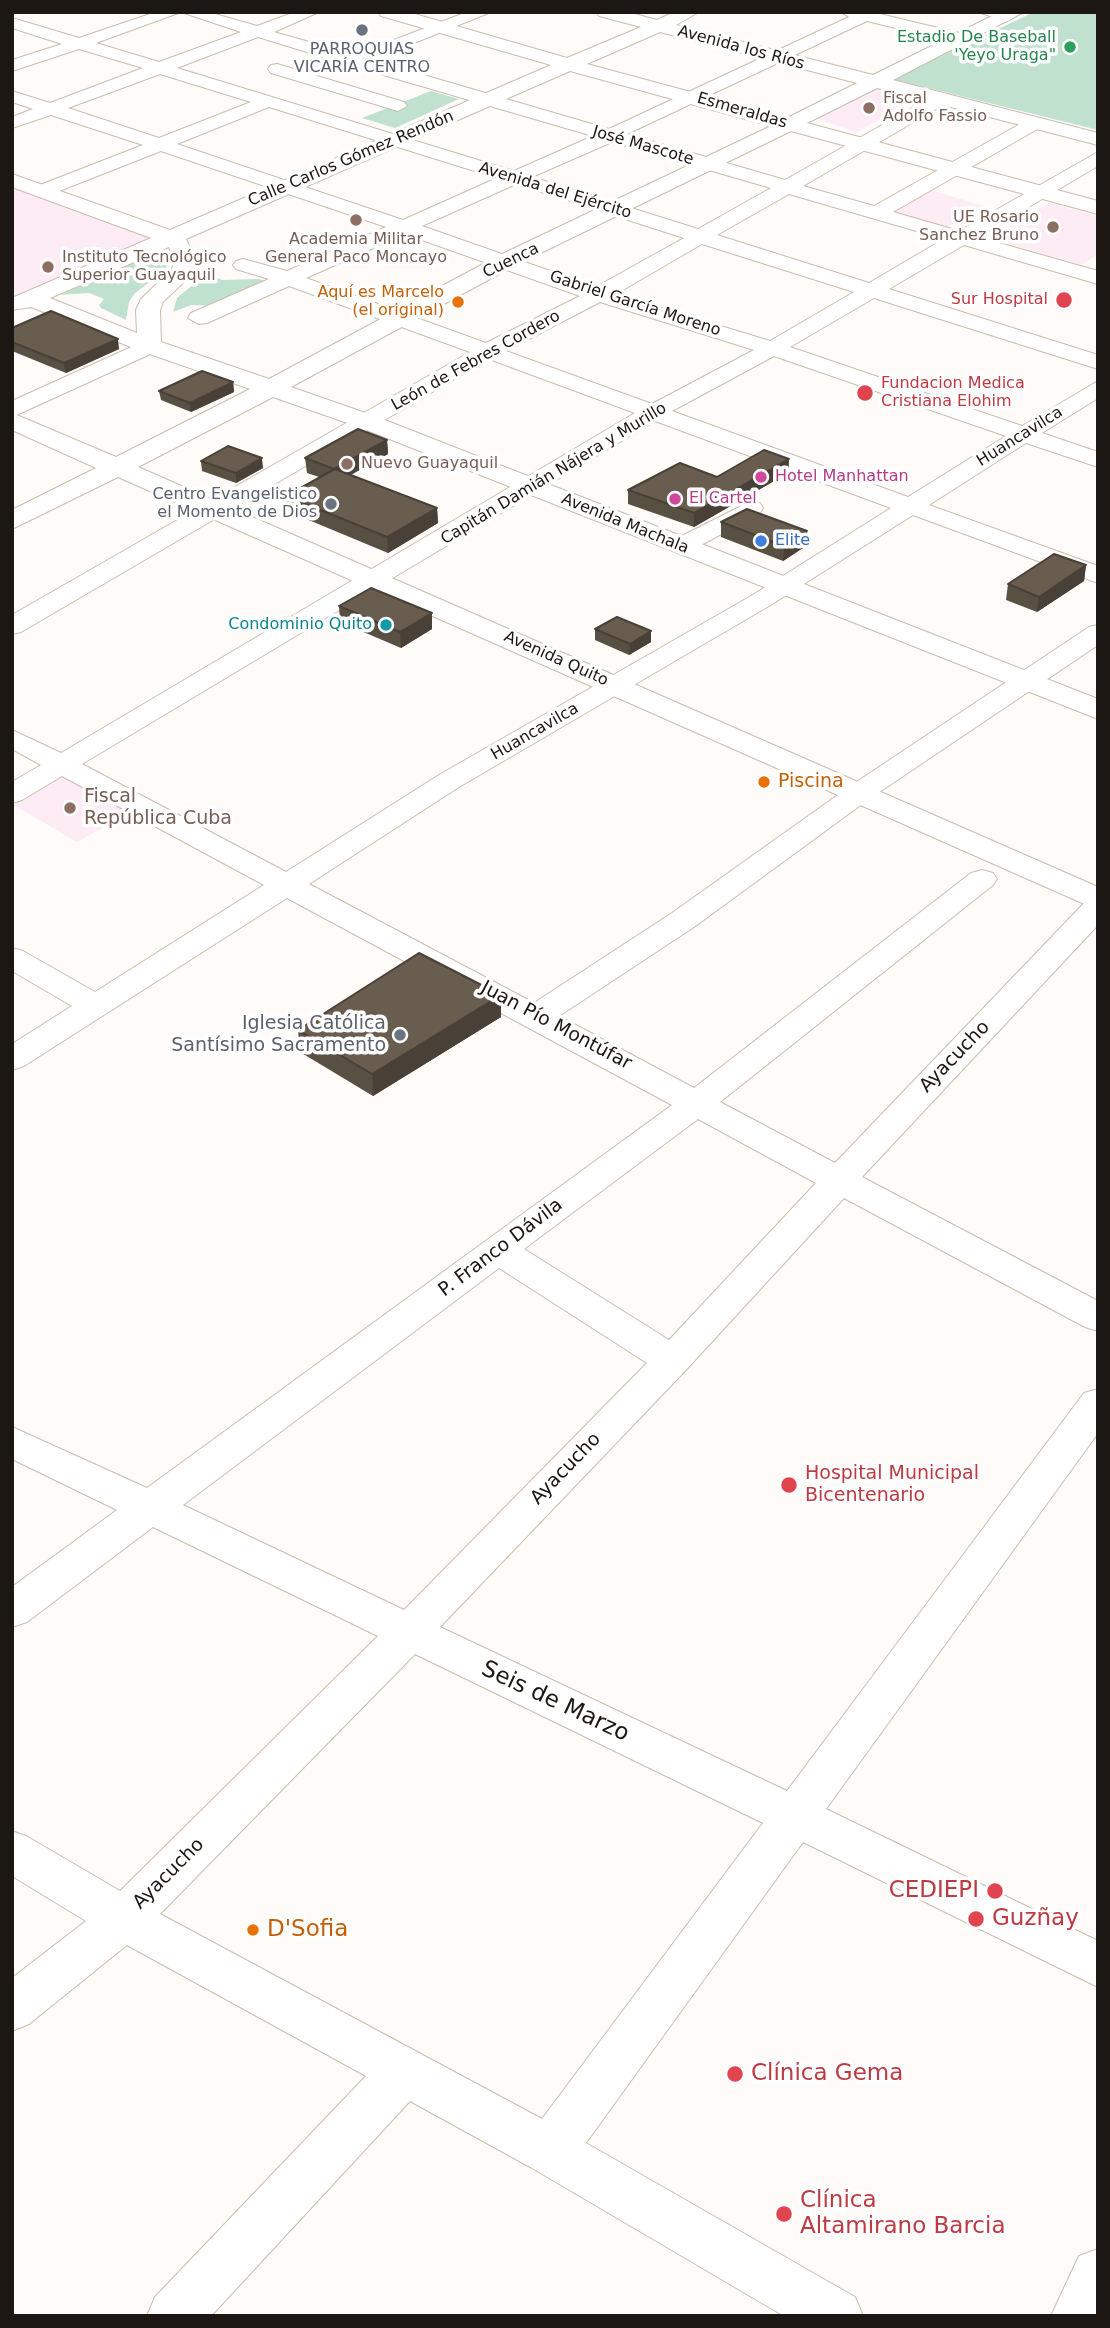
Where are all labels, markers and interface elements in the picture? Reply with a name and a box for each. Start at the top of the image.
marker: PARROQUIAS VICARÍA CENTRO [354,22,370,38]
street label: Avenida los Ríos [676,22,806,74]
place label: Estadio De Baseball 'Yeyo Uraga" [897,28,1056,66]
marker: Estadio De Baseball 'Yeyo Uraga" [1062,39,1078,55]
place label: PARROQUIAS VICARÍA CENTRO [294,40,430,78]
street label: Esmeraldas [695,89,789,133]
place label: Fiscal Adolfo Fassio [883,89,987,127]
marker: Fiscal Adolfo Fassio [861,100,877,116]
street label: Calle Carlos Gómez Rendón [245,107,457,211]
street label: José Mascote [590,122,696,170]
street label: Avenida del Ejército [476,159,634,223]
place label: UE Rosario Sanchez Bruno [919,208,1039,246]
marker: Academia Militar General Paco Moncayo [348,212,364,228]
marker: UE Rosario Sanchez Bruno [1045,219,1061,235]
place label: Academia Militar General Paco Moncayo [265,230,447,268]
street label: Cuenca [480,239,542,283]
place label: Instituto Tecnológico Superior Guayaquil [62,248,227,286]
marker: Instituto Tecnológico Superior Guayaquil [40,259,56,275]
street label: Gabriel García Moreno [547,267,723,341]
place label: Aquí es Marcelo (el original) [318,283,444,321]
place label: Sur Hospital [951,290,1048,310]
marker: Sur Hospital [1054,290,1074,310]
marker: Aquí es Marcelo (el original) [450,294,466,310]
street label: León de Febres Cordero [388,307,564,415]
place label: Fundacion Medica Cristiana Elohim [881,374,1025,412]
marker: Fundacion Medica Cristiana Elohim [855,383,875,403]
street label: Capitán Damián Nájera y Murillo [438,399,670,549]
street label: Huancavilca [973,403,1067,471]
place label: Nuevo Guayaquil [361,454,498,474]
marker: Nuevo Guayaquil [339,456,355,472]
place label: Hotel Manhattan [775,467,909,487]
marker: Hotel Manhattan [753,469,769,485]
place label: Centro Evangelistico el Momento de Dios [152,485,317,523]
place label: El Cartel [689,489,757,509]
street label: Avenida Machala [559,490,691,558]
marker: El Cartel [667,491,683,507]
marker: Centro Evangelistico el Momento de Dios [323,496,339,512]
place label: Elite [775,531,810,551]
marker: Elite [753,533,769,549]
place label: Condominio Quito [228,615,372,635]
marker: Condominio Quito [378,617,394,633]
street label: Avenida Quito [501,627,611,691]
street label: Huancavilca [488,699,582,765]
place label: Piscina [778,771,844,793]
marker: Piscina [756,774,772,790]
place label: Fiscal República Cuba [84,786,232,830]
marker: Fiscal República Cuba [62,800,78,816]
street label: Juan Pío Montúfar [477,977,635,1075]
place label: Iglesia Católica Santísimo Sacramento [171,1013,386,1057]
street label: Ayacucho [915,1016,995,1098]
marker: Iglesia Católica Santísimo Sacramento [392,1027,408,1043]
street label: P. Franco Dávila [434,1194,568,1302]
street label: Ayacucho [526,1428,606,1510]
place label: Hospital Municipal Bicentenario [805,1463,979,1507]
marker: Hospital Municipal Bicentenario [779,1475,799,1495]
street label: Seis de Marzo [477,1656,633,1748]
street label: Ayacucho [129,1834,209,1914]
place label: CEDIEPI [889,1877,979,1905]
marker: CEDIEPI [985,1881,1005,1901]
place label: Guzñay [992,1905,1079,1933]
marker: Guzñay [966,1909,986,1929]
place label: D'Sofia [267,1916,348,1944]
marker: D'Sofia [245,1922,261,1938]
place label: Clínica Gema [751,2060,903,2088]
marker: Clínica Gema [725,2064,745,2084]
place label: Clínica Altamirano Barcia [800,2187,1005,2241]
marker: Clínica Altamirano Barcia [774,2204,794,2224]

